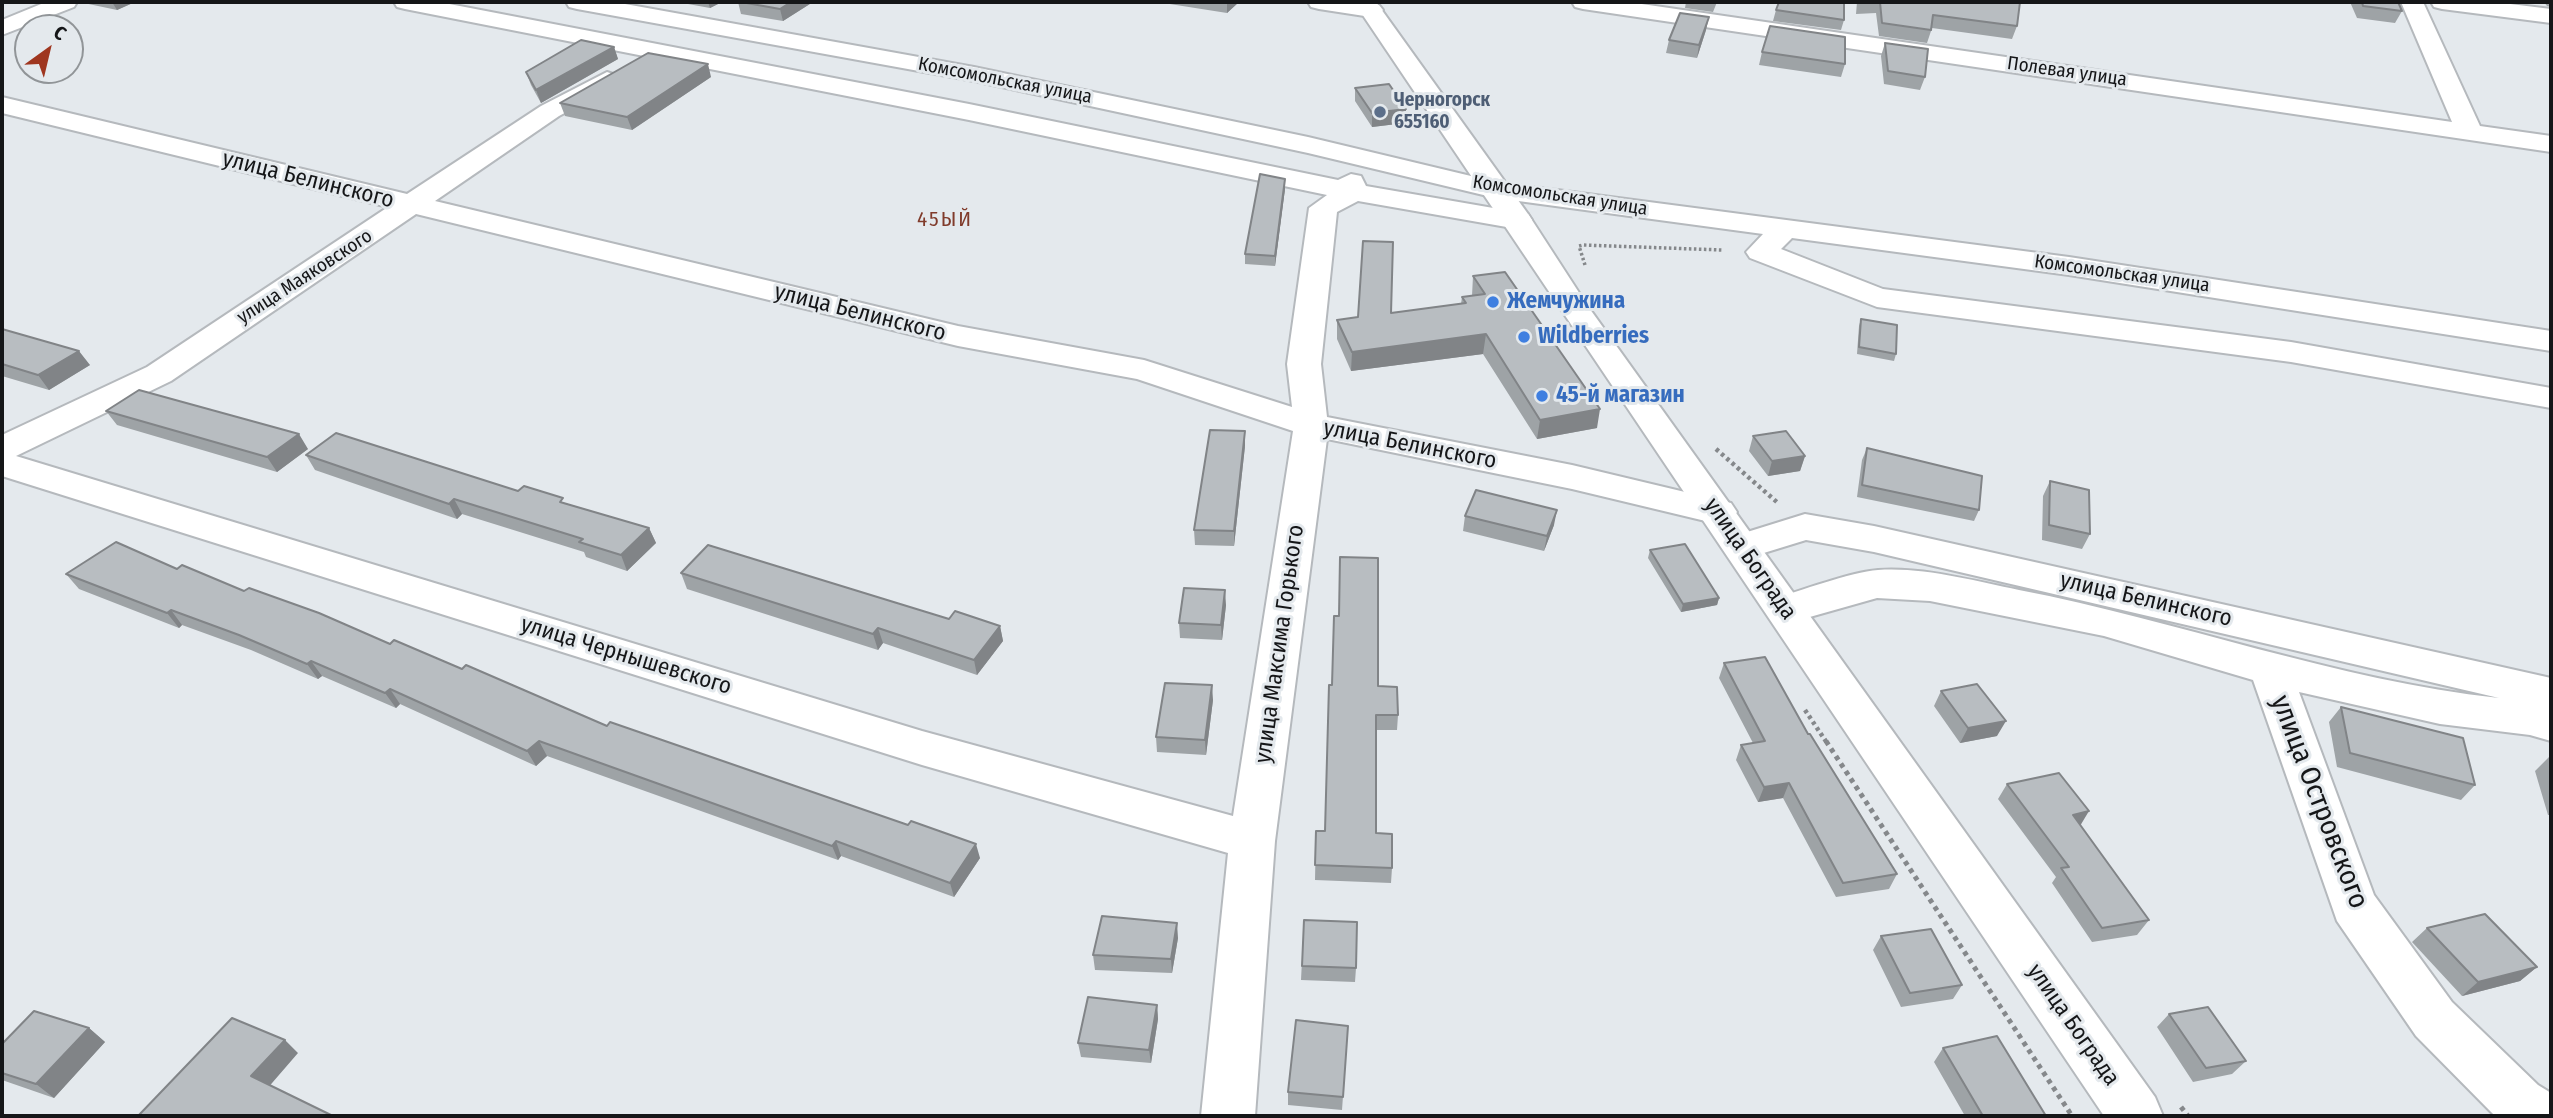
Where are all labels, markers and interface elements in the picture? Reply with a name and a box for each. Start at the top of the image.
north arrow [14,14,84,84]
text: С [49,21,70,45]
street label: Полевая улица [2006,52,2128,92]
street label: Комсомольская улица [916,53,1094,109]
place label: Черногорск 655160 [1394,90,1490,134]
marker: Черногорск 655160 [1372,104,1388,120]
street label: улица Белинского [219,145,397,215]
street label: Комсомольская улица [1471,171,1649,221]
district label: 45ЫЙ [918,207,972,233]
street label: улица Маяковского [233,225,377,329]
street label: Комсомольская улица [2033,250,2211,298]
street label: улица Белинского [771,278,949,348]
place label: Жемчужина [1507,288,1625,316]
marker: Жемчужина [1485,294,1501,310]
place label: Wildberries [1538,323,1649,351]
marker: Wildberries [1516,329,1532,345]
place label: 45-й магазин [1556,382,1685,410]
marker: 45-й магазин [1534,388,1550,404]
street label: улица Белинского [1321,415,1499,475]
street label: улица Бограда [1698,493,1802,625]
street label: улица Максима Горького [1250,523,1310,765]
street label: улица Белинского [2057,567,2235,633]
street label: улица Чернышевского [517,611,735,701]
street label: улица Островского [2263,691,2375,913]
street label: улица Бограда [2021,959,2125,1091]

